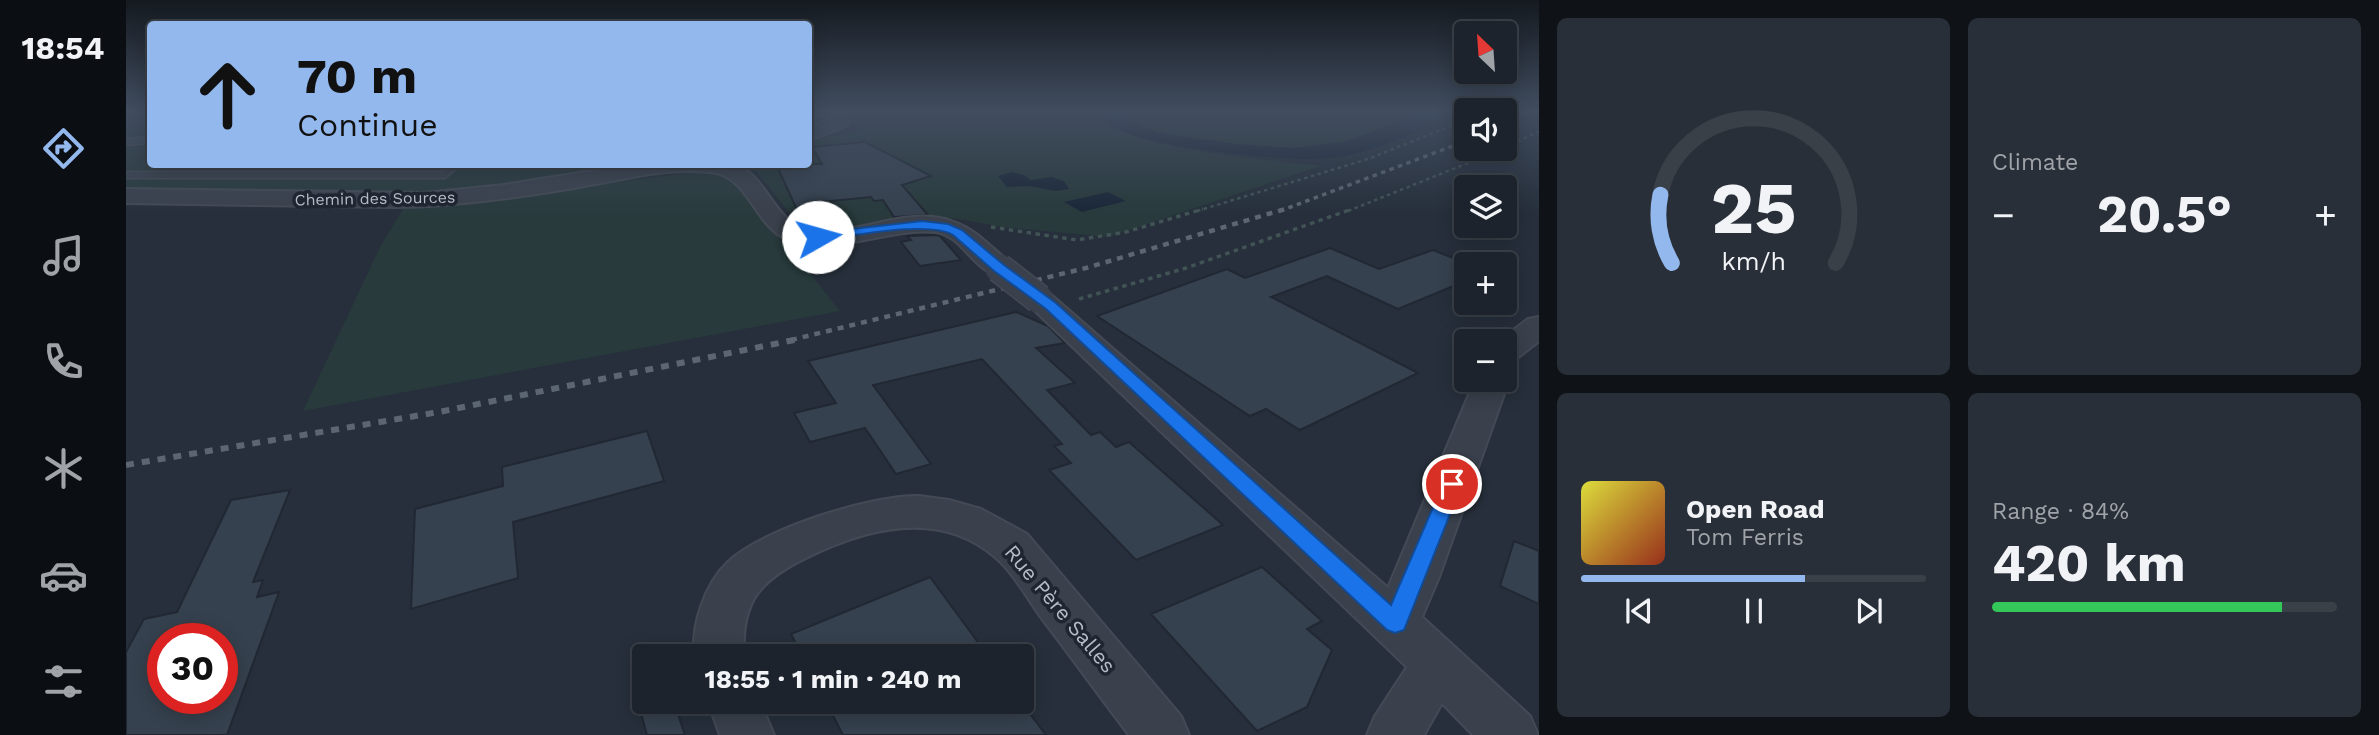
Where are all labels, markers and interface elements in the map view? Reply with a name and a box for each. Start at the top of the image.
north arrow [1454,21,1517,84]
map controls [1454,21,1517,392]
text: 18:54 [22,29,104,67]
text: 70 m [297,47,417,105]
icon: ahead [182,49,273,140]
button: sound [1454,98,1517,161]
text: Continue [297,106,438,144]
icon: directions [39,124,88,173]
text: Climate [1992,149,2078,176]
text: 25 [1711,165,1796,251]
button: layers [1454,175,1517,238]
text: 20.5° [2097,184,2232,245]
street label: Chemin des Sources [294,188,456,209]
text: − [1992,193,2015,237]
text: + [2314,193,2337,237]
position arrow [781,200,855,274]
icon: music [39,231,88,280]
text: km/h [1721,246,1786,275]
button: + [1454,252,1517,315]
button: − [1454,329,1517,392]
icon: phone [39,337,88,386]
icon: climate [39,444,88,493]
pin [1422,454,1482,514]
icon: arrive [1433,465,1471,503]
text: Open Road [1686,494,1824,524]
text: Range · 84% [1992,498,2129,525]
text: Tom Ferris [1686,524,1804,551]
text: 420 km [1992,533,2186,594]
street label: Rue Père Salles [1000,540,1121,678]
icon: car [39,551,88,600]
icon: previous [1620,592,1658,630]
icon: pause [1735,592,1773,630]
icon: next [1850,592,1888,630]
speed limit sign: 30 [147,623,238,714]
icon: filters [39,657,88,706]
text: 18:55 · 1 min · 240 m [705,664,961,694]

